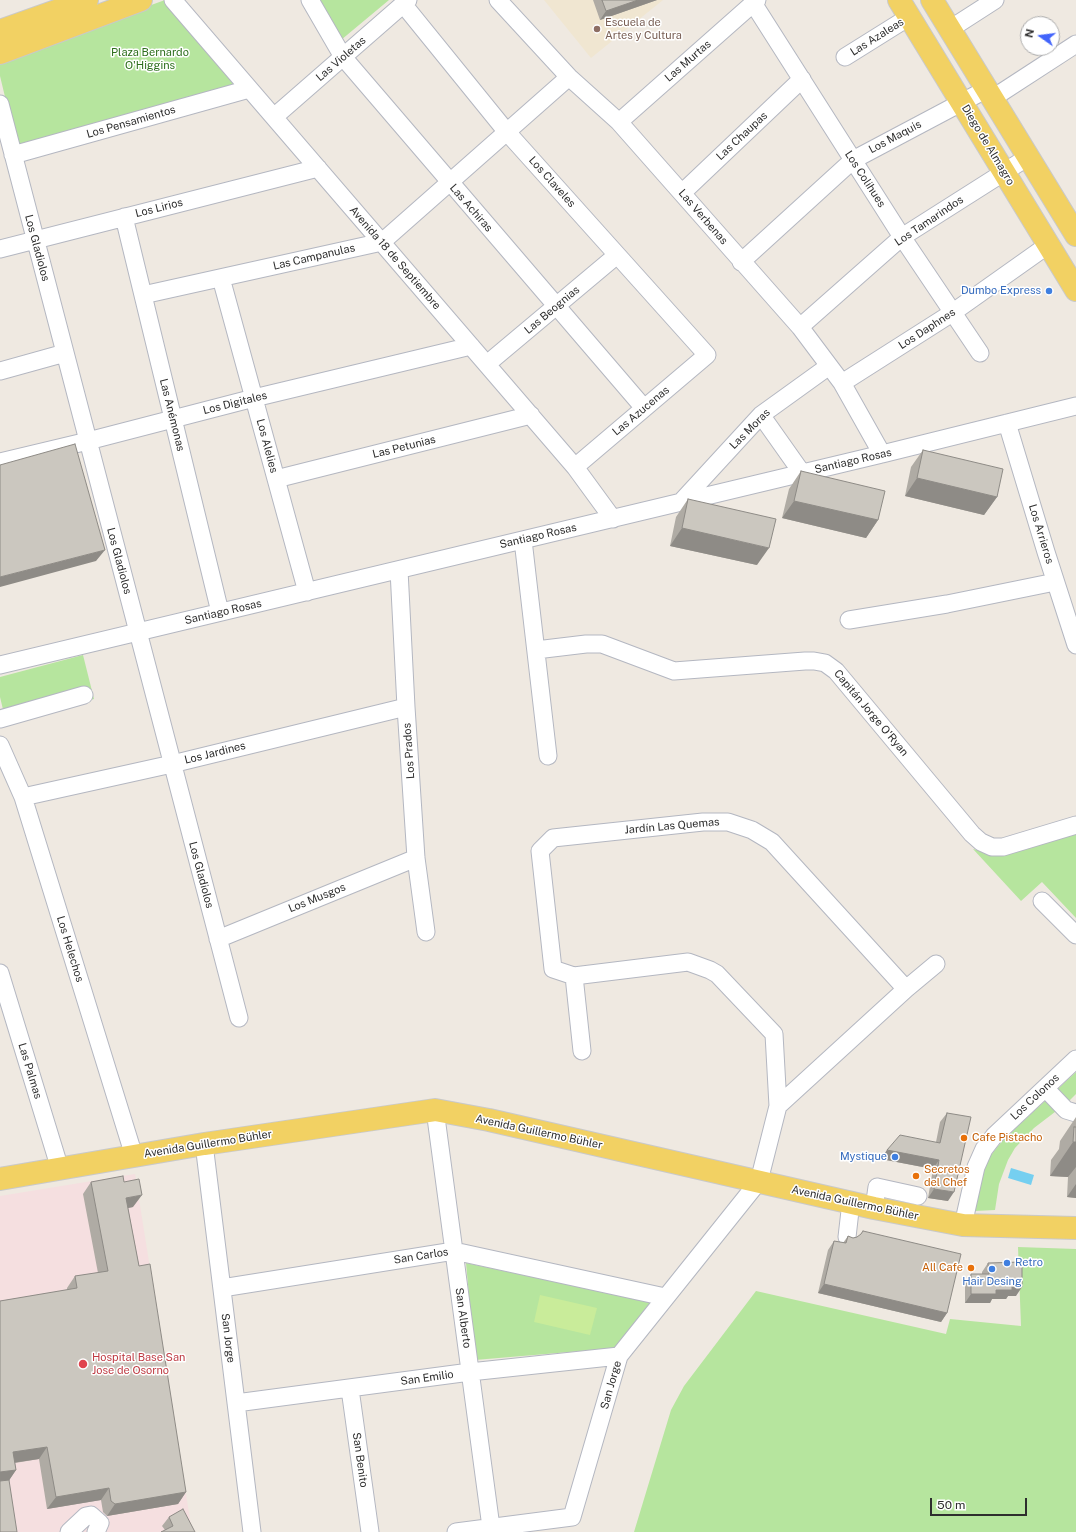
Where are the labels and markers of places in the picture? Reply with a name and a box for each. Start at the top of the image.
place label: Escuela de Artes y Cultura [605,16,682,42]
marker: Escuela de Artes y Cultura [592,24,602,34]
place label: Dumbo Express [961,284,1041,298]
marker: Dumbo Express [1044,286,1054,296]
place label: Cafe Pistacho [972,1131,1043,1145]
marker: Cafe Pistacho [959,1133,969,1143]
place label: Mystique [840,1150,887,1164]
marker: Mystique [890,1152,900,1162]
place label: Secretos del Chef [924,1163,970,1189]
marker: Secretos del Chef [911,1171,921,1181]
place label: Retro [1015,1256,1043,1270]
marker: Retro [1002,1258,1012,1268]
place label: All Cafe [922,1261,963,1275]
marker: All Cafe [966,1263,976,1273]
marker: Hair Desing [987,1264,997,1274]
place label: Hair Desing [962,1275,1022,1289]
place label: Hospital Base San Jose de Osorno [92,1351,185,1377]
marker: Hospital Base San Jose de Osorno [77,1358,89,1370]

